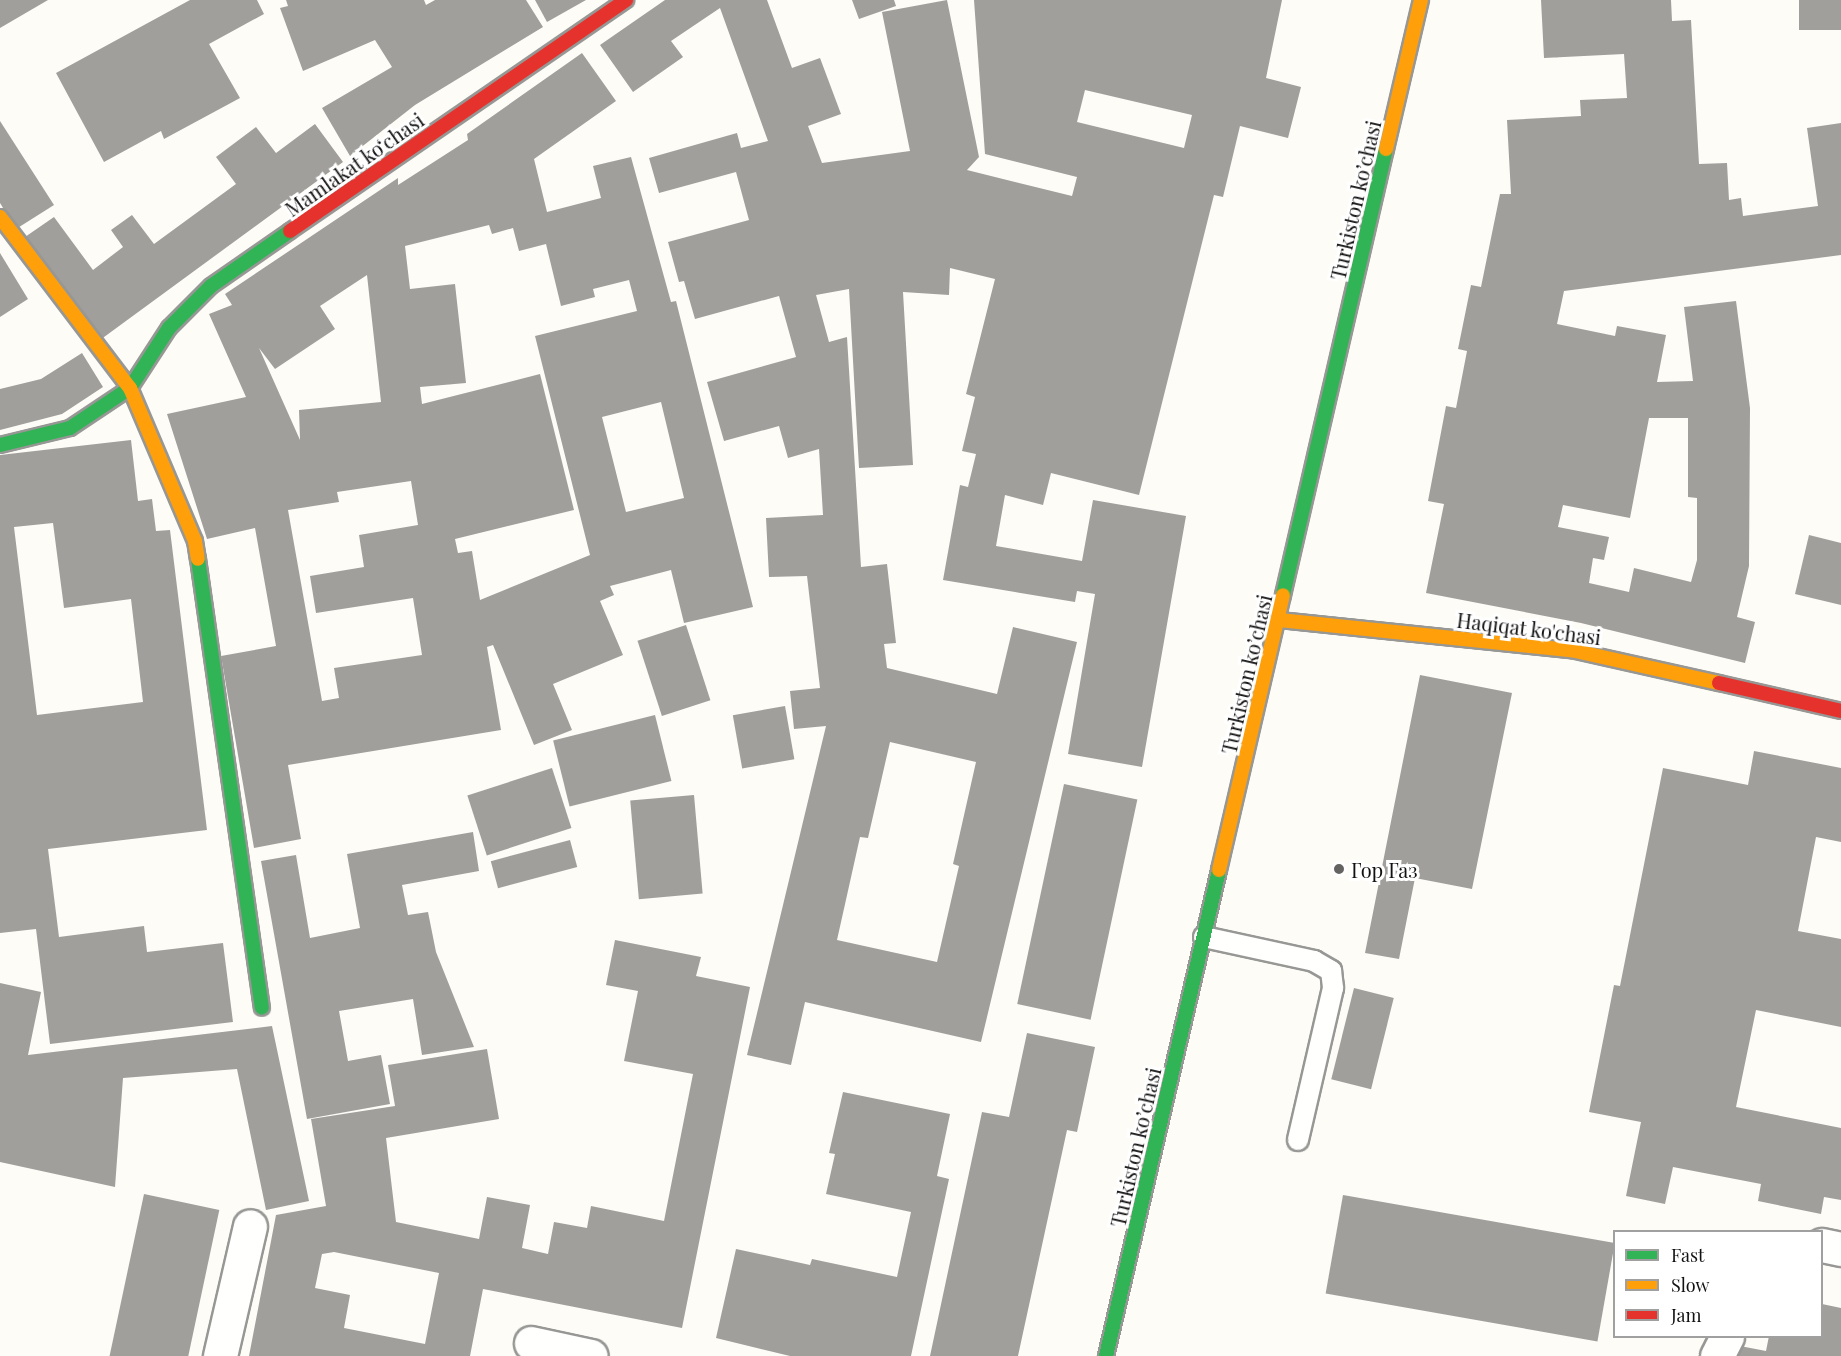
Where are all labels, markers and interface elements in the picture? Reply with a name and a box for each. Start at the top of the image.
street label: Mamlakat koʻchasi [280,107,428,221]
street label: Turkiston ko’chasi [1325,118,1385,282]
street label: Turkiston ko’chasi [1216,592,1276,756]
street label: Haqiqat ko'chasi [1455,607,1603,649]
place label: Гор Газ [1351,857,1418,881]
marker: Гор Газ [1332,862,1346,876]
street label: Turkiston ko’chasi [1105,1065,1165,1229]
legend [1613,1230,1823,1338]
text: Fast [1671,1243,1704,1267]
text: Slow [1671,1273,1709,1297]
text: Jam [1671,1303,1701,1327]

